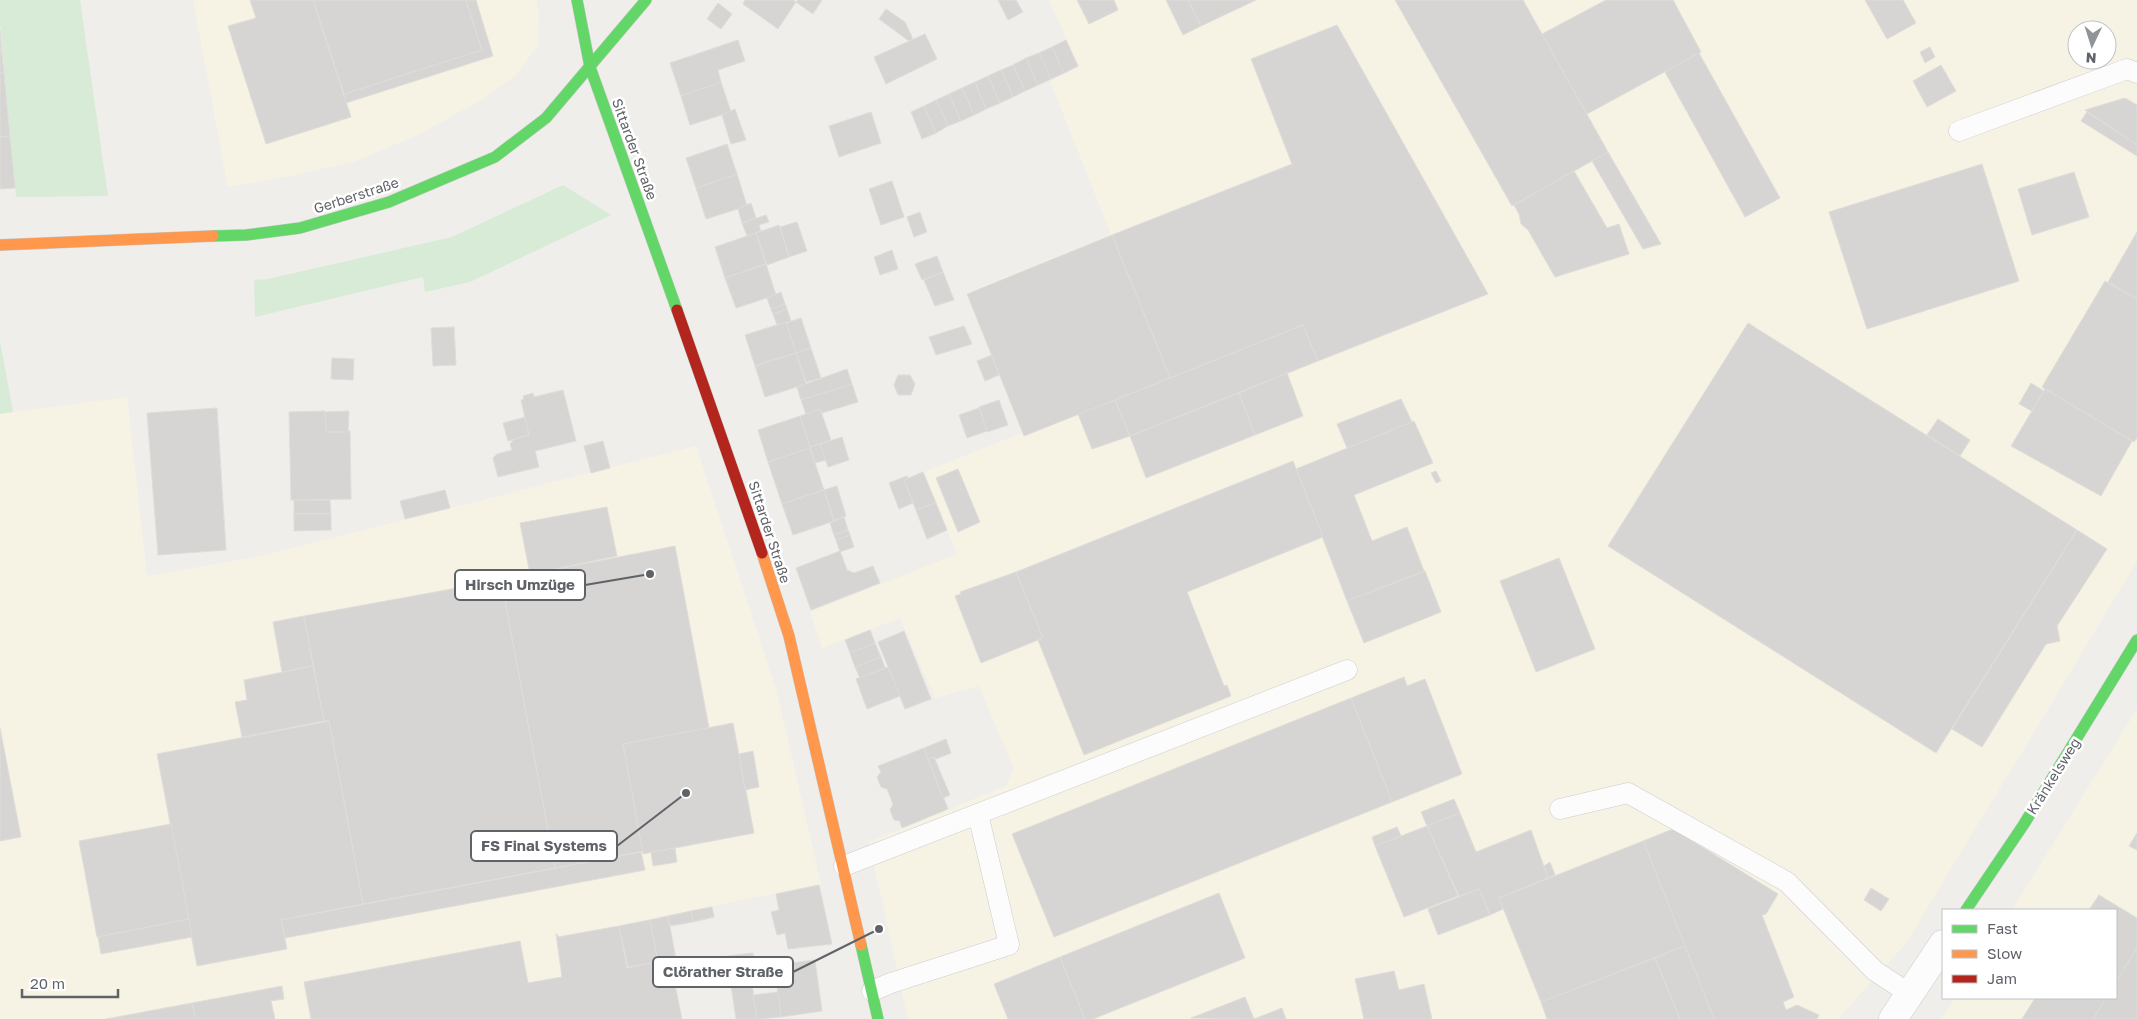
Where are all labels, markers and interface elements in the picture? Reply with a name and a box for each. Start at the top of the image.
north arrow [2067,20,2117,70]
text: N [2085,50,2097,67]
street label: Sittarder Straße [609,96,661,202]
street label: Gerberstraße [311,173,401,217]
street label: Sittarder Straße [745,479,795,585]
callout: Hirsch Umzüge [455,570,585,600]
text: Hirsch Umzüge [465,575,575,593]
street label: Kränkelsweg [2023,735,2083,817]
callout: FS Final Systems [471,831,617,861]
text: FS Final Systems [481,836,607,854]
legend [1942,909,2117,999]
text: Fast [1987,919,2018,937]
text: Slow [1987,944,2022,962]
callout: Clörather Straße [653,957,793,987]
text: Clörather Straße [663,962,783,980]
scale bar [22,966,119,998]
text: Jam [1987,969,2017,987]
text: 20 m [30,974,65,992]

